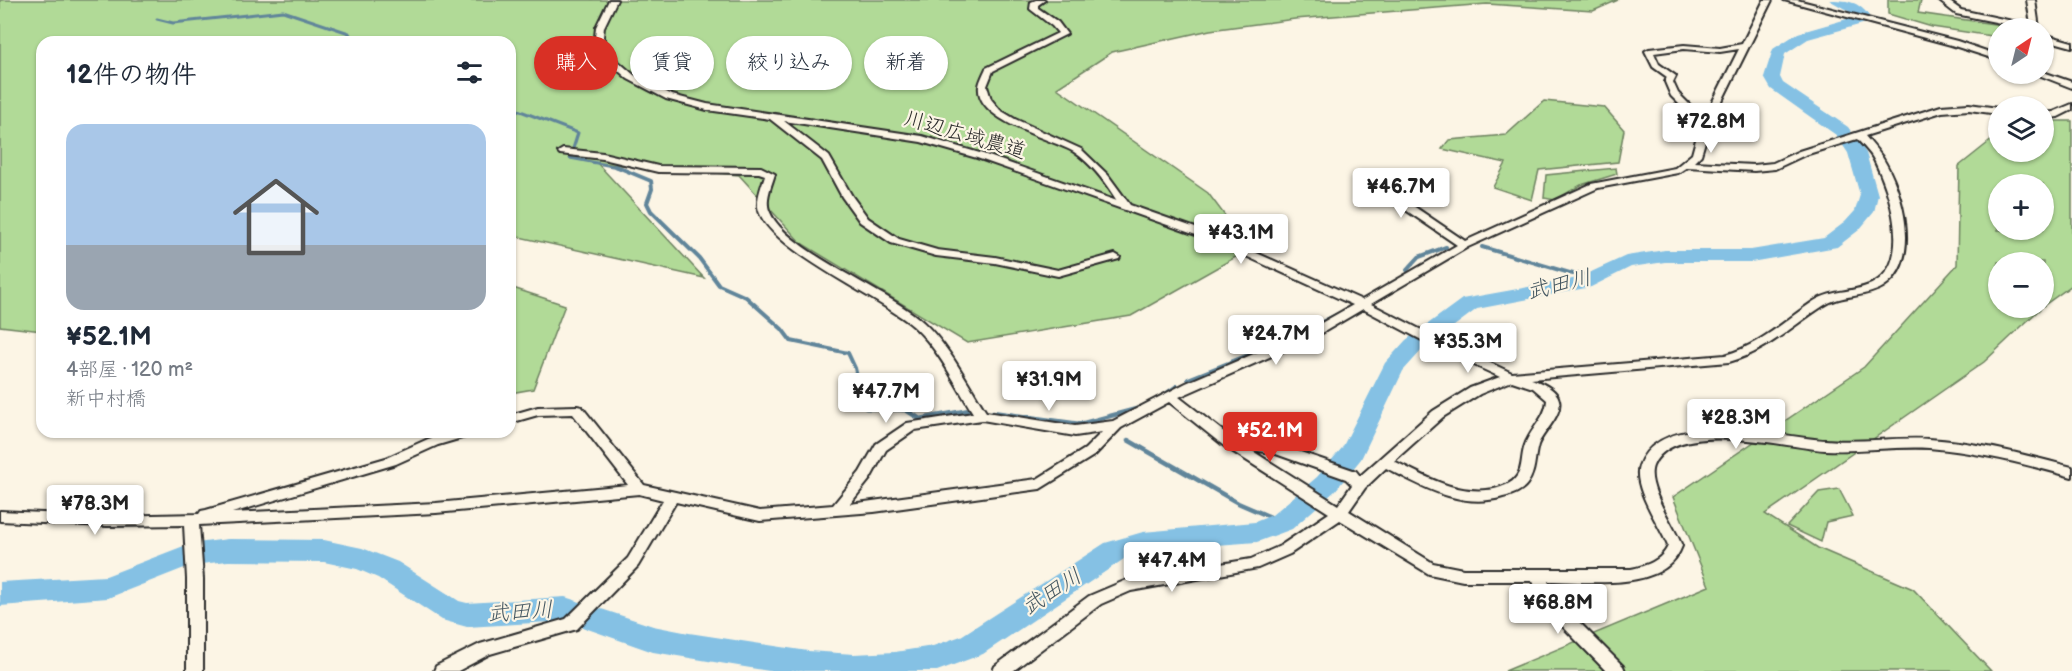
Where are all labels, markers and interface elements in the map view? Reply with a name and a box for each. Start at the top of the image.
north arrow [1988,18,2054,84]
map controls [1988,18,2054,318]
chip: 購入 [534,36,618,90]
chip: 賃貸 [630,36,714,90]
chip: 絞り込み [726,36,852,90]
chip: 新着 [864,36,948,90]
icon: filters [453,56,486,89]
text: 12件の物件 [66,60,197,91]
button: layers [1988,96,2054,162]
pin: ¥72.8M [1662,103,1760,154]
street label: 川辺広域農道 [901,106,1029,164]
text: ¥72.8M [1677,110,1745,134]
icon: home [222,163,330,271]
pin: ¥46.7M [1352,168,1450,219]
button: + [1988,174,2054,240]
text: ¥46.7M [1367,175,1435,199]
pin: ¥43.1M [1192,214,1290,265]
text: ¥43.1M [1208,221,1274,245]
button: − [1988,252,2054,318]
water label: 武田川 [1524,264,1594,306]
pin: ¥24.7M [1227,315,1325,366]
text: ¥52.1M [66,322,152,353]
text: ¥24.7M [1242,322,1310,346]
pin: ¥35.3M [1419,323,1517,374]
text: ¥35.3M [1434,330,1502,354]
text: 4部屋 · 120 m² [66,358,193,382]
pin: ¥31.9M [1000,361,1098,412]
text: ¥31.9M [1016,368,1082,392]
pin: ¥47.7M [837,373,935,424]
text: ¥47.7M [852,380,920,404]
text: 新中村橋 [66,387,146,411]
pin: ¥28.3M [1687,399,1785,450]
text: ¥28.3M [1701,406,1771,430]
pin: ¥52.1M [1221,412,1319,463]
text: ¥52.1M [1237,419,1303,443]
pin: ¥78.3M [46,485,144,536]
text: ¥78.3M [61,492,129,516]
pin: ¥47.4M [1123,542,1221,593]
text: ¥47.4M [1138,549,1206,573]
water label: 武田川 [1017,563,1087,621]
pin: ¥68.8M [1509,584,1607,635]
text: ¥68.8M [1523,591,1593,615]
water label: 武田川 [486,596,554,628]

